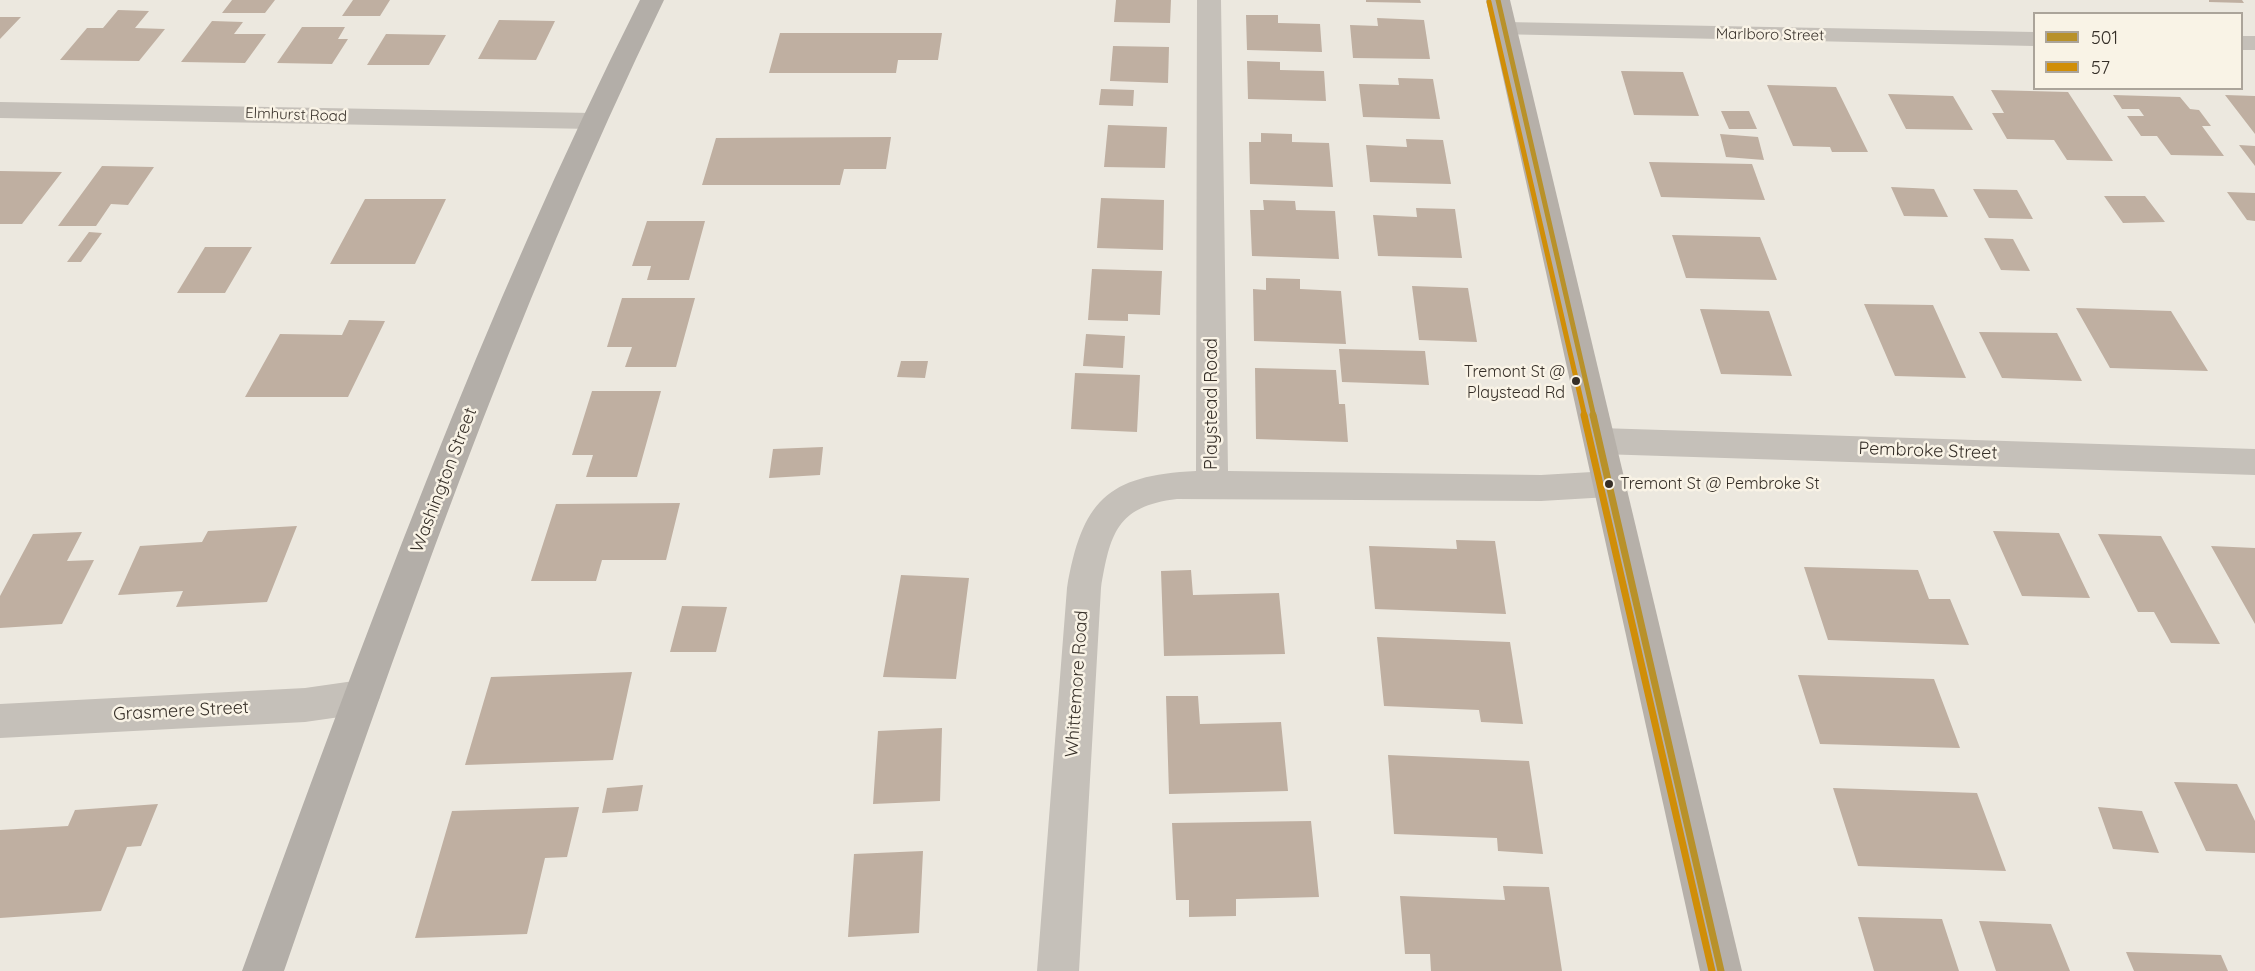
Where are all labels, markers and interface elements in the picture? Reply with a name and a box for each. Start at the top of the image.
legend [2033,12,2243,90]
street label: Marlboro Street [1716,25,1824,45]
text: 501 [2091,26,2118,49]
text: 57 [2091,56,2110,79]
street label: Elmhurst Road [245,104,347,126]
street label: Playstead Road [1201,338,1223,470]
place label: Tremont St @ Playstead Rd [1464,362,1565,400]
marker: Tremont St @ Playstead Rd [1570,375,1582,387]
street label: Washington Street [406,404,482,556]
street label: Pembroke Street [1858,438,1998,464]
place label: Tremont St @ Pembroke St [1620,474,1820,494]
marker: Tremont St @ Pembroke St [1603,478,1615,490]
street label: Whittemore Road [1061,610,1093,758]
street label: Grasmere Street [113,697,249,725]

